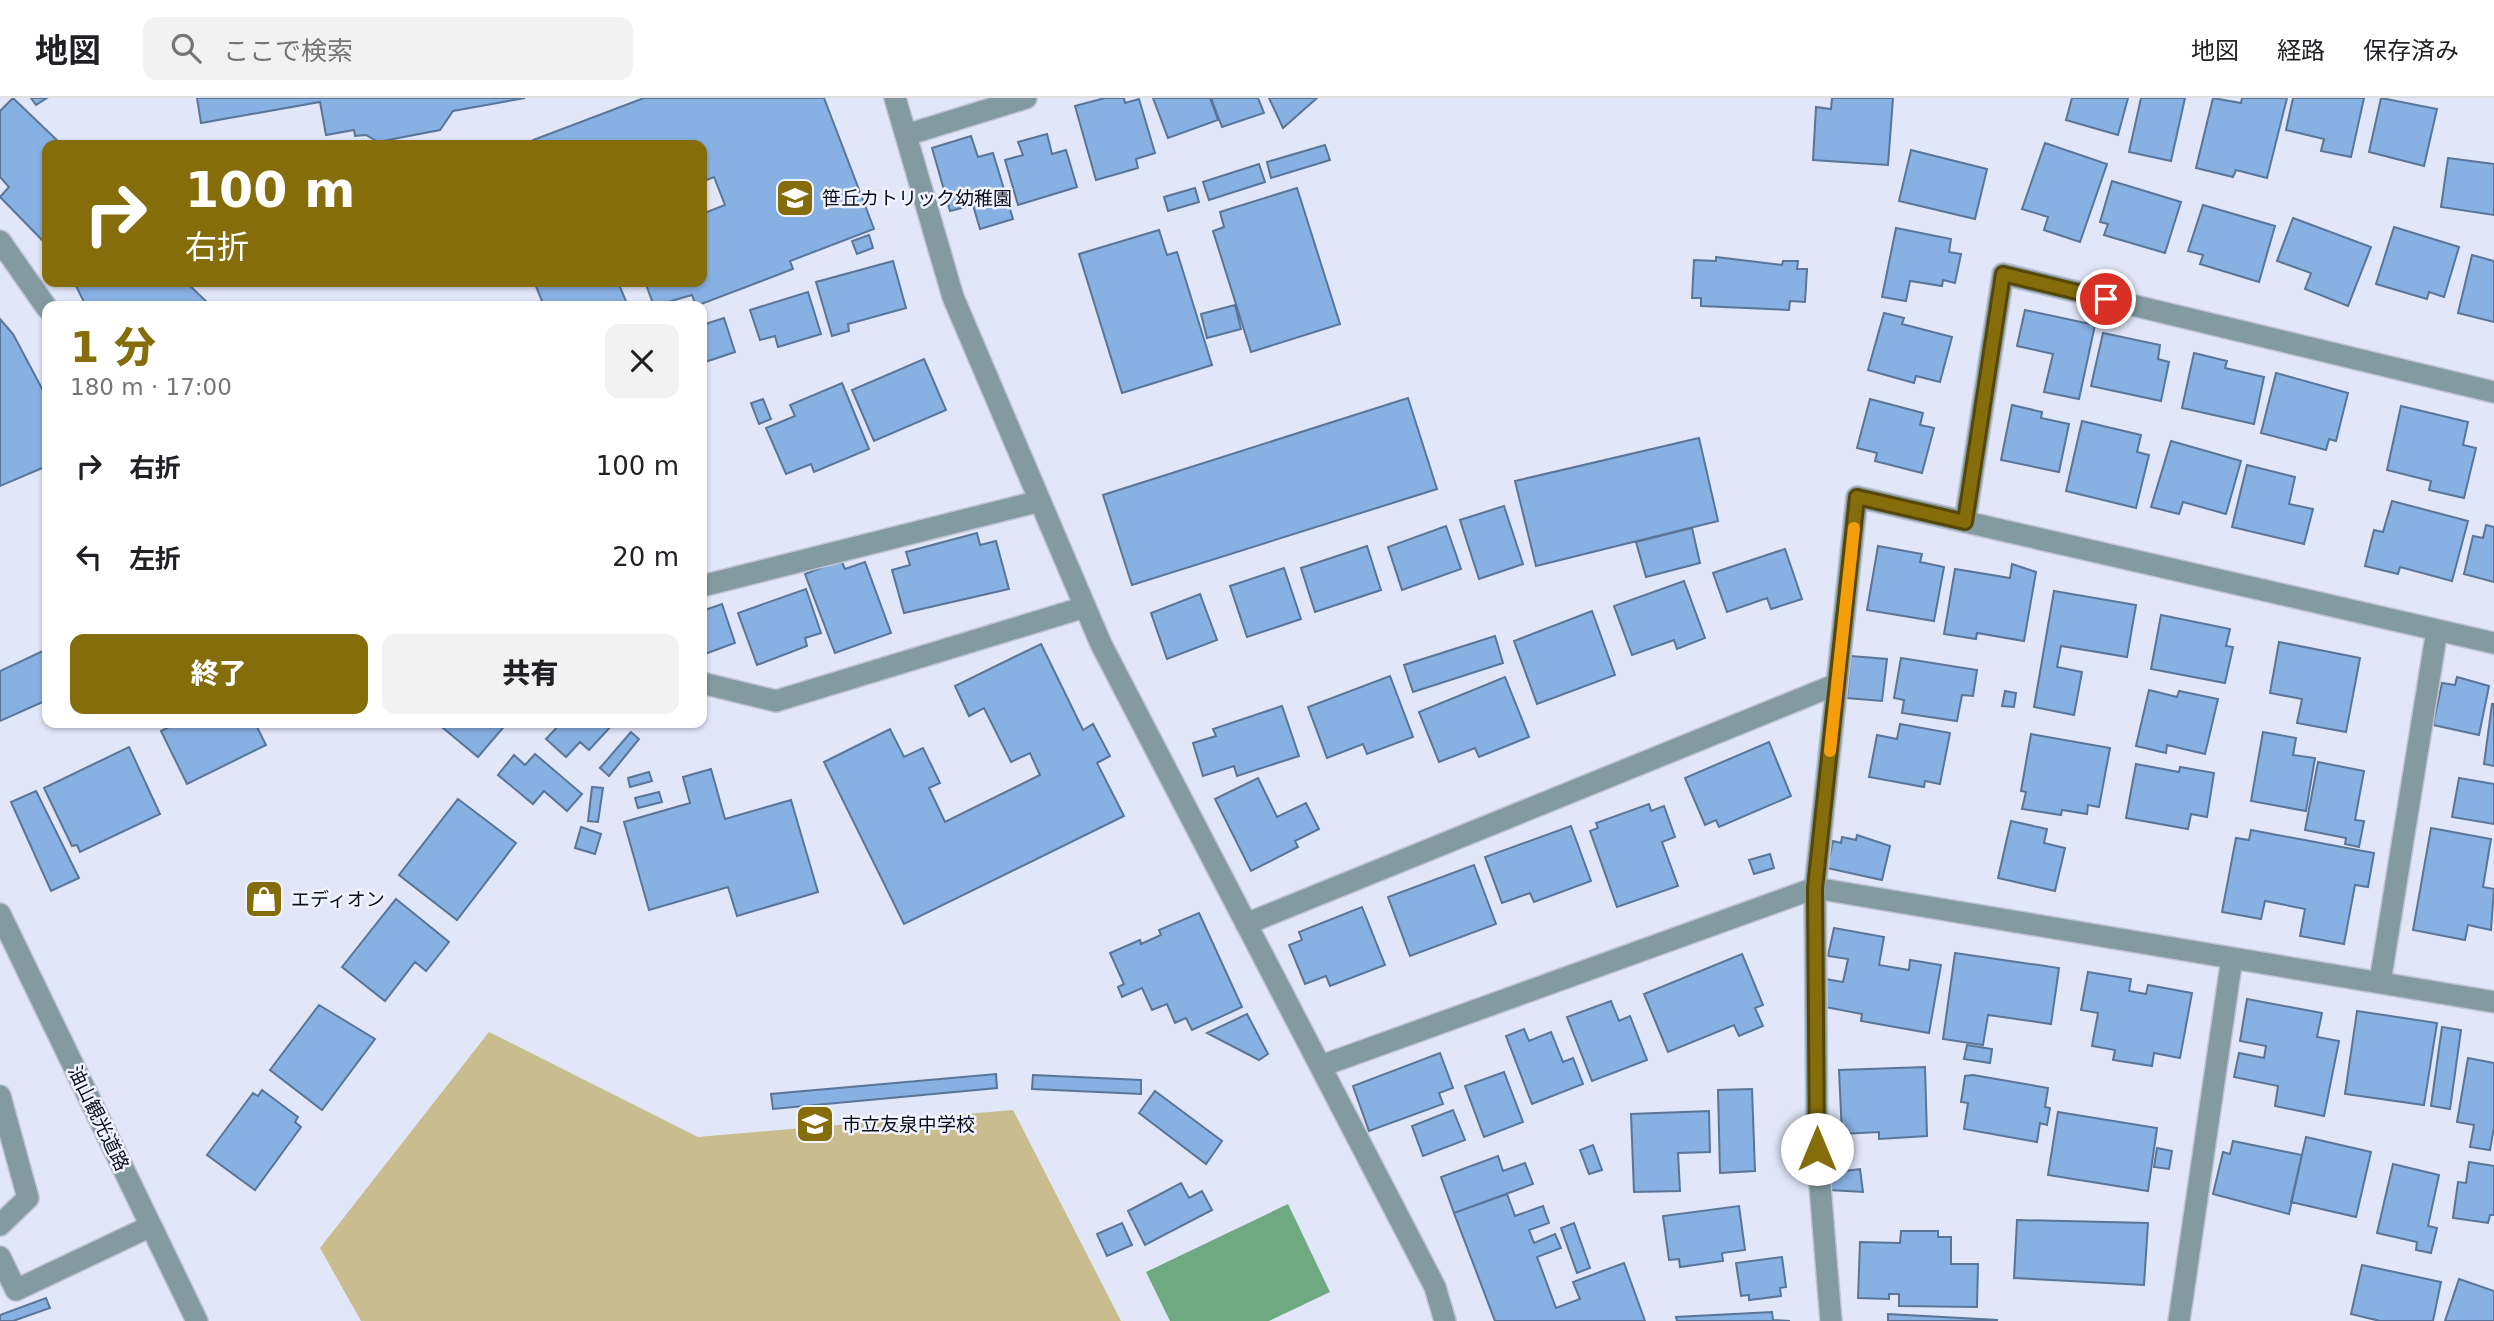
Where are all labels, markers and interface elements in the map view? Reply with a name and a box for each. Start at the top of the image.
search box [143,17,633,80]
icon: search [167,29,205,67]
text: 地図 [35,31,101,70]
text: ここで検索 [223,36,353,66]
text: 地図 [2191,37,2239,65]
text: 経路 [2277,37,2325,65]
text: 保存済み [2363,37,2459,65]
text: 100 m [185,162,355,219]
icon: right [70,168,161,259]
school or university icon: 笹丘カトリック幼稚園 [774,177,816,219]
place label: 笹丘カトリック幼稚園 [822,187,1012,209]
text: 右折 [185,228,249,266]
pin [2076,269,2136,329]
icon: arrive [2087,280,2125,318]
text: 1 分 [70,323,156,372]
button: close [605,324,679,398]
text: 180 m · 17:00 [70,374,232,400]
icon: right [70,447,108,485]
text: 100 m [596,451,679,481]
text: 右折 [129,453,181,483]
icon: left [70,538,108,576]
text: 20 m [612,542,679,572]
text: 左折 [129,544,181,574]
button: 終了 [70,634,368,714]
button: 共有 [382,634,679,714]
shop icon: エディオン [243,878,285,920]
place label: エディオン [291,888,385,910]
street label: 油山観光道路 [64,1062,134,1174]
school or university icon: 市立友泉中学校 [794,1103,836,1145]
position arrow [1780,1112,1854,1186]
place label: 市立友泉中学校 [842,1113,975,1135]

